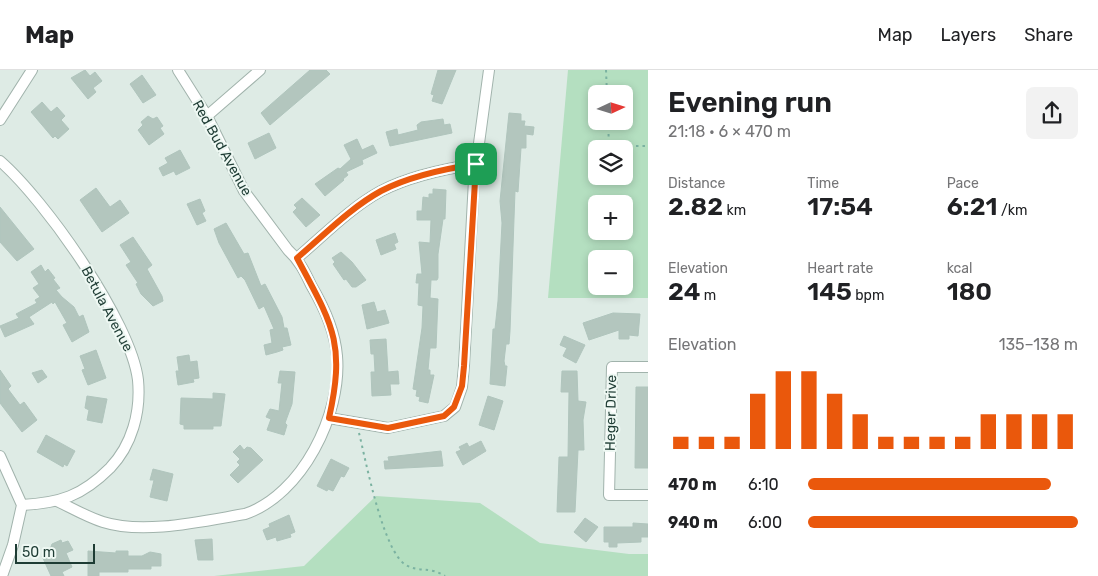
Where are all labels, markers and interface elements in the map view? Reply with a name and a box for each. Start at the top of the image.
text: Map [25,21,74,49]
text: Map [878,24,913,46]
text: Layers [941,24,996,46]
text: Share [1024,24,1073,46]
north arrow [588,85,632,130]
map controls [588,85,633,295]
text: Evening run [668,86,832,119]
button: share [1026,87,1078,139]
street label: Red Bud Avenue [189,97,255,199]
text: 21:18 · 6 × 470 m [668,122,791,141]
button: layers [588,140,633,185]
pin [455,143,497,185]
icon: arrive [462,150,490,178]
text: Distance [668,175,725,192]
text: Time [807,175,839,192]
text: Pace [947,175,979,192]
text: 2.82 [668,192,723,221]
text: 17:54 [807,192,873,221]
text: 6:21 [947,192,998,221]
button: + [588,195,633,240]
text: km [723,202,746,219]
text: /km [998,202,1027,219]
button: − [588,250,633,295]
text: Elevation [668,260,728,277]
text: Heart rate [807,260,873,277]
text: kcal [947,260,972,277]
street label: Betula Avenue [77,263,137,355]
text: 24 [668,277,700,306]
text: 145 [807,277,852,306]
text: 180 [947,277,992,306]
text: m [700,287,716,304]
text: bpm [852,287,884,304]
text: Elevation [668,335,737,354]
text: 135–138 m [999,335,1078,354]
street label: Heger Drive [602,375,620,451]
text: 470 m [668,475,717,494]
text: 6:10 [748,475,779,494]
text: 940 m [668,513,718,532]
text: 6:00 [748,513,782,532]
scale bar [15,541,95,564]
text: 50 m [22,544,55,561]

